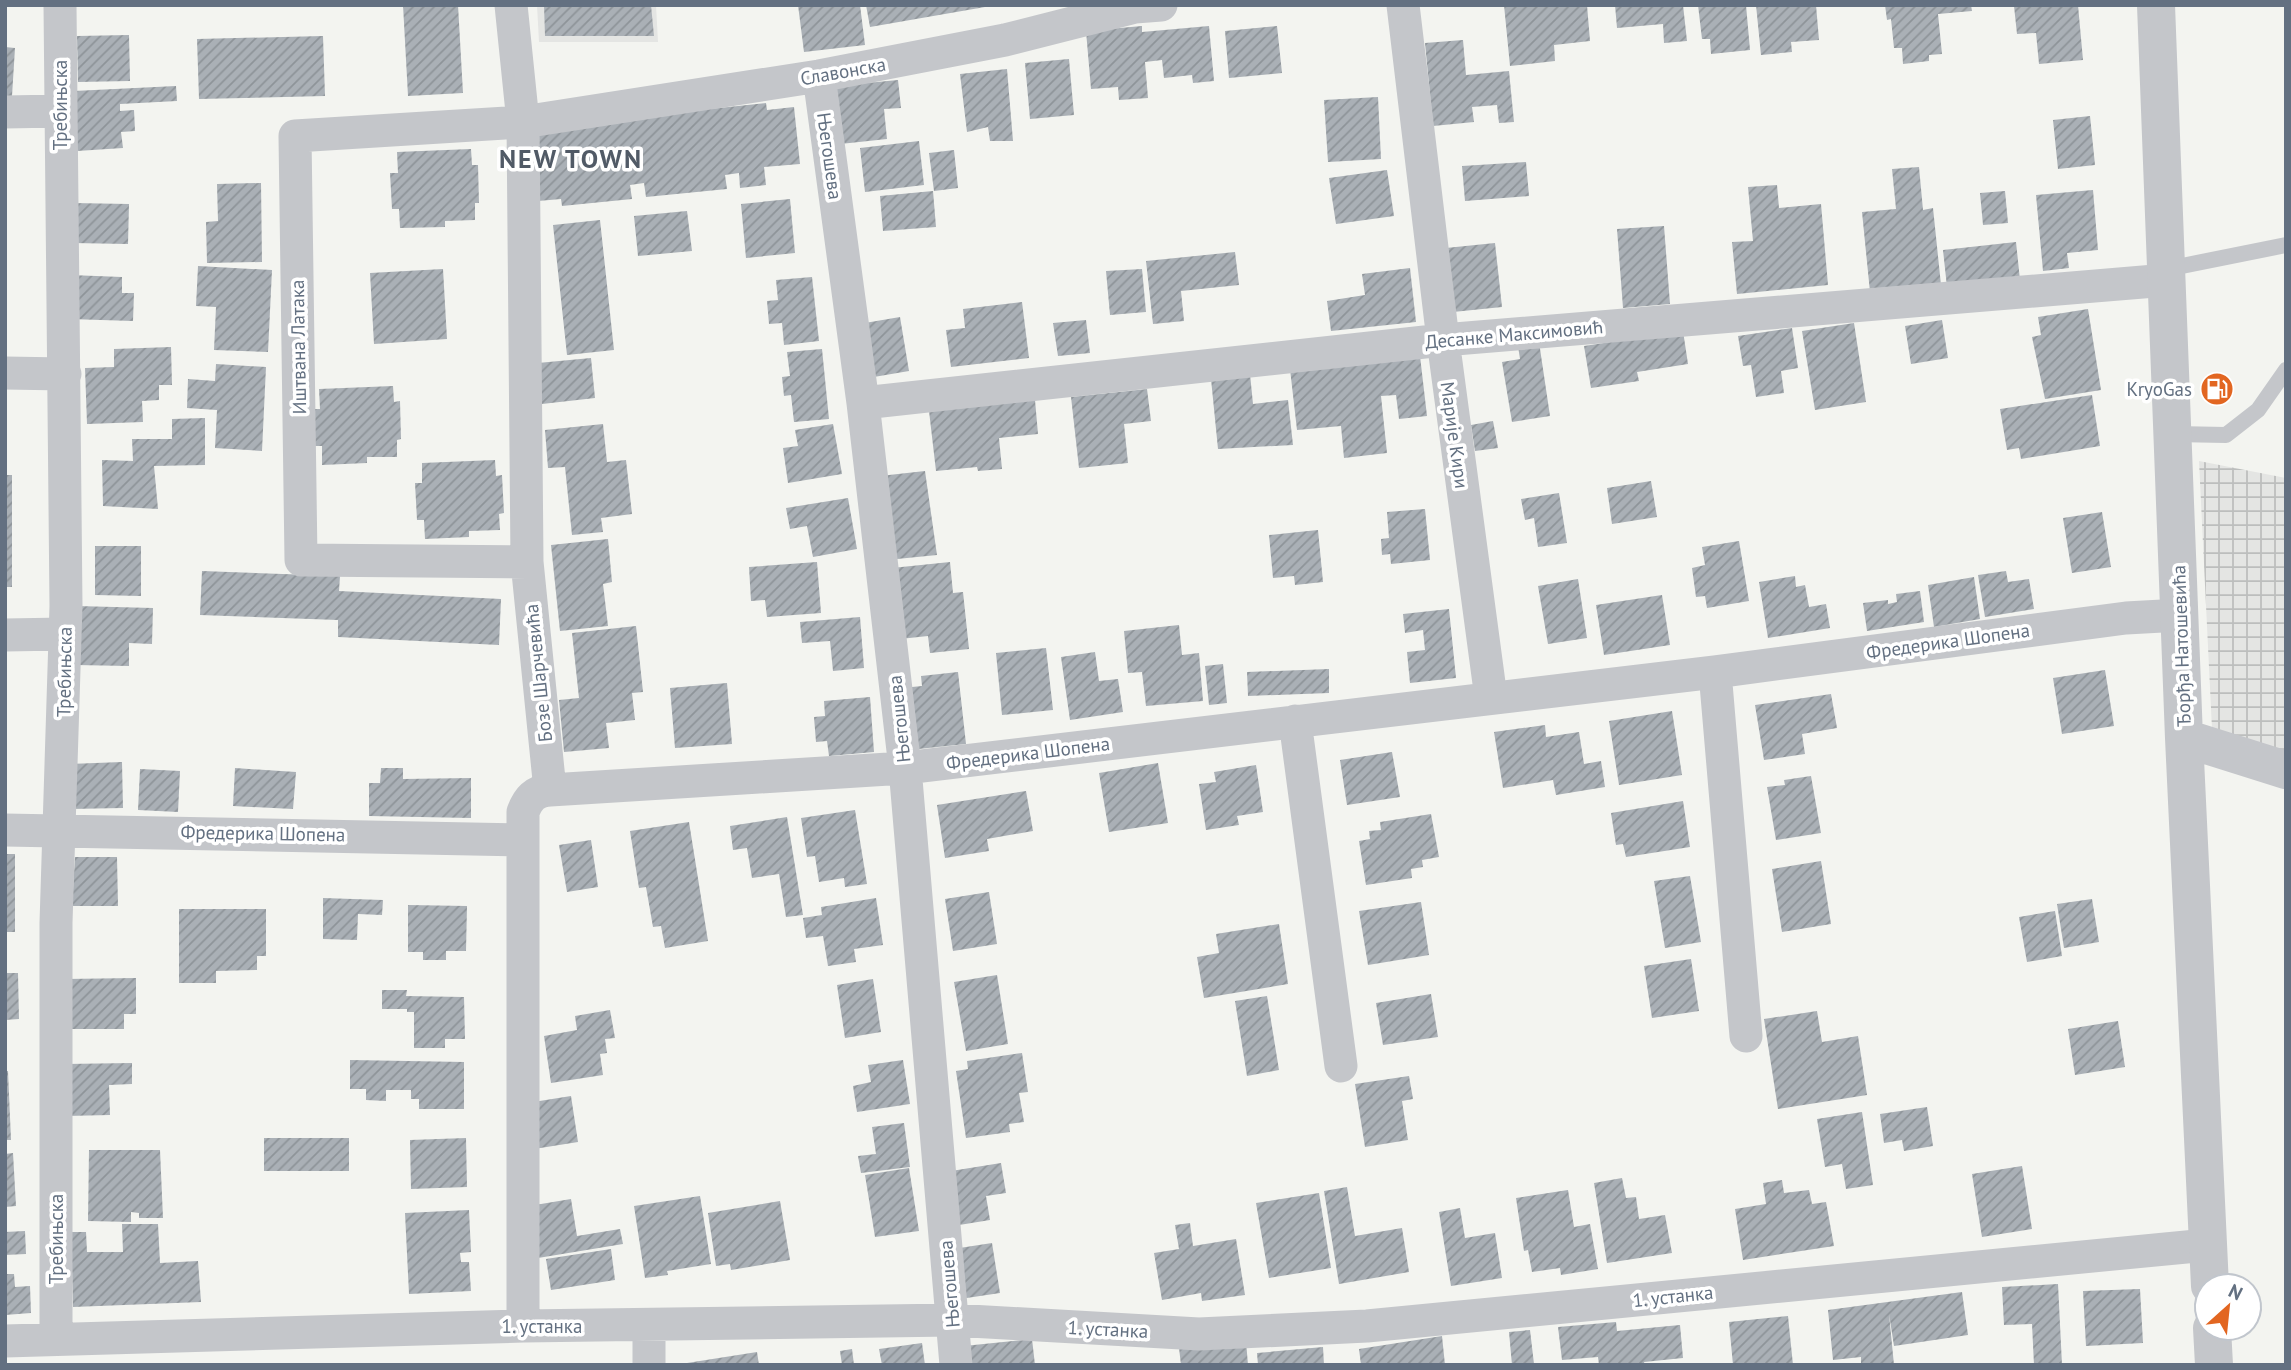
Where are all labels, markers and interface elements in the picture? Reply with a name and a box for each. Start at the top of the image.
street label: Славонска [798,52,888,90]
street label: Требињска [48,60,72,150]
street label: Његошева [812,111,848,201]
district label: NEW TOWN [499,142,643,175]
street label: Иштвана Латака [285,279,311,415]
street label: Десанке Максимовић [1424,314,1604,354]
fuel station icon: KryoGas [2198,370,2236,408]
place label: KryoGas [2127,377,2192,401]
street label: Марије Кири [1436,380,1474,490]
street label: Ђорђа Натошевића [2166,565,2196,727]
street label: Бозе Шарчевића [519,603,557,743]
street label: Фредерика Шопена [1865,618,2031,664]
street label: Требињска [51,627,77,717]
street label: Његошева [882,674,916,764]
street label: Фредерика Шопена [945,731,1111,775]
street label: Фредерика Шопена [180,820,346,846]
street label: Требињска [44,1194,68,1284]
street label: Његошева [933,1239,965,1329]
north arrow [2193,1272,2263,1342]
text: N [2225,1278,2247,1305]
street label: 1. устанка [1632,1280,1714,1312]
street label: 1. устанка [502,1314,582,1338]
street label: 1. устанка [1067,1315,1149,1343]

